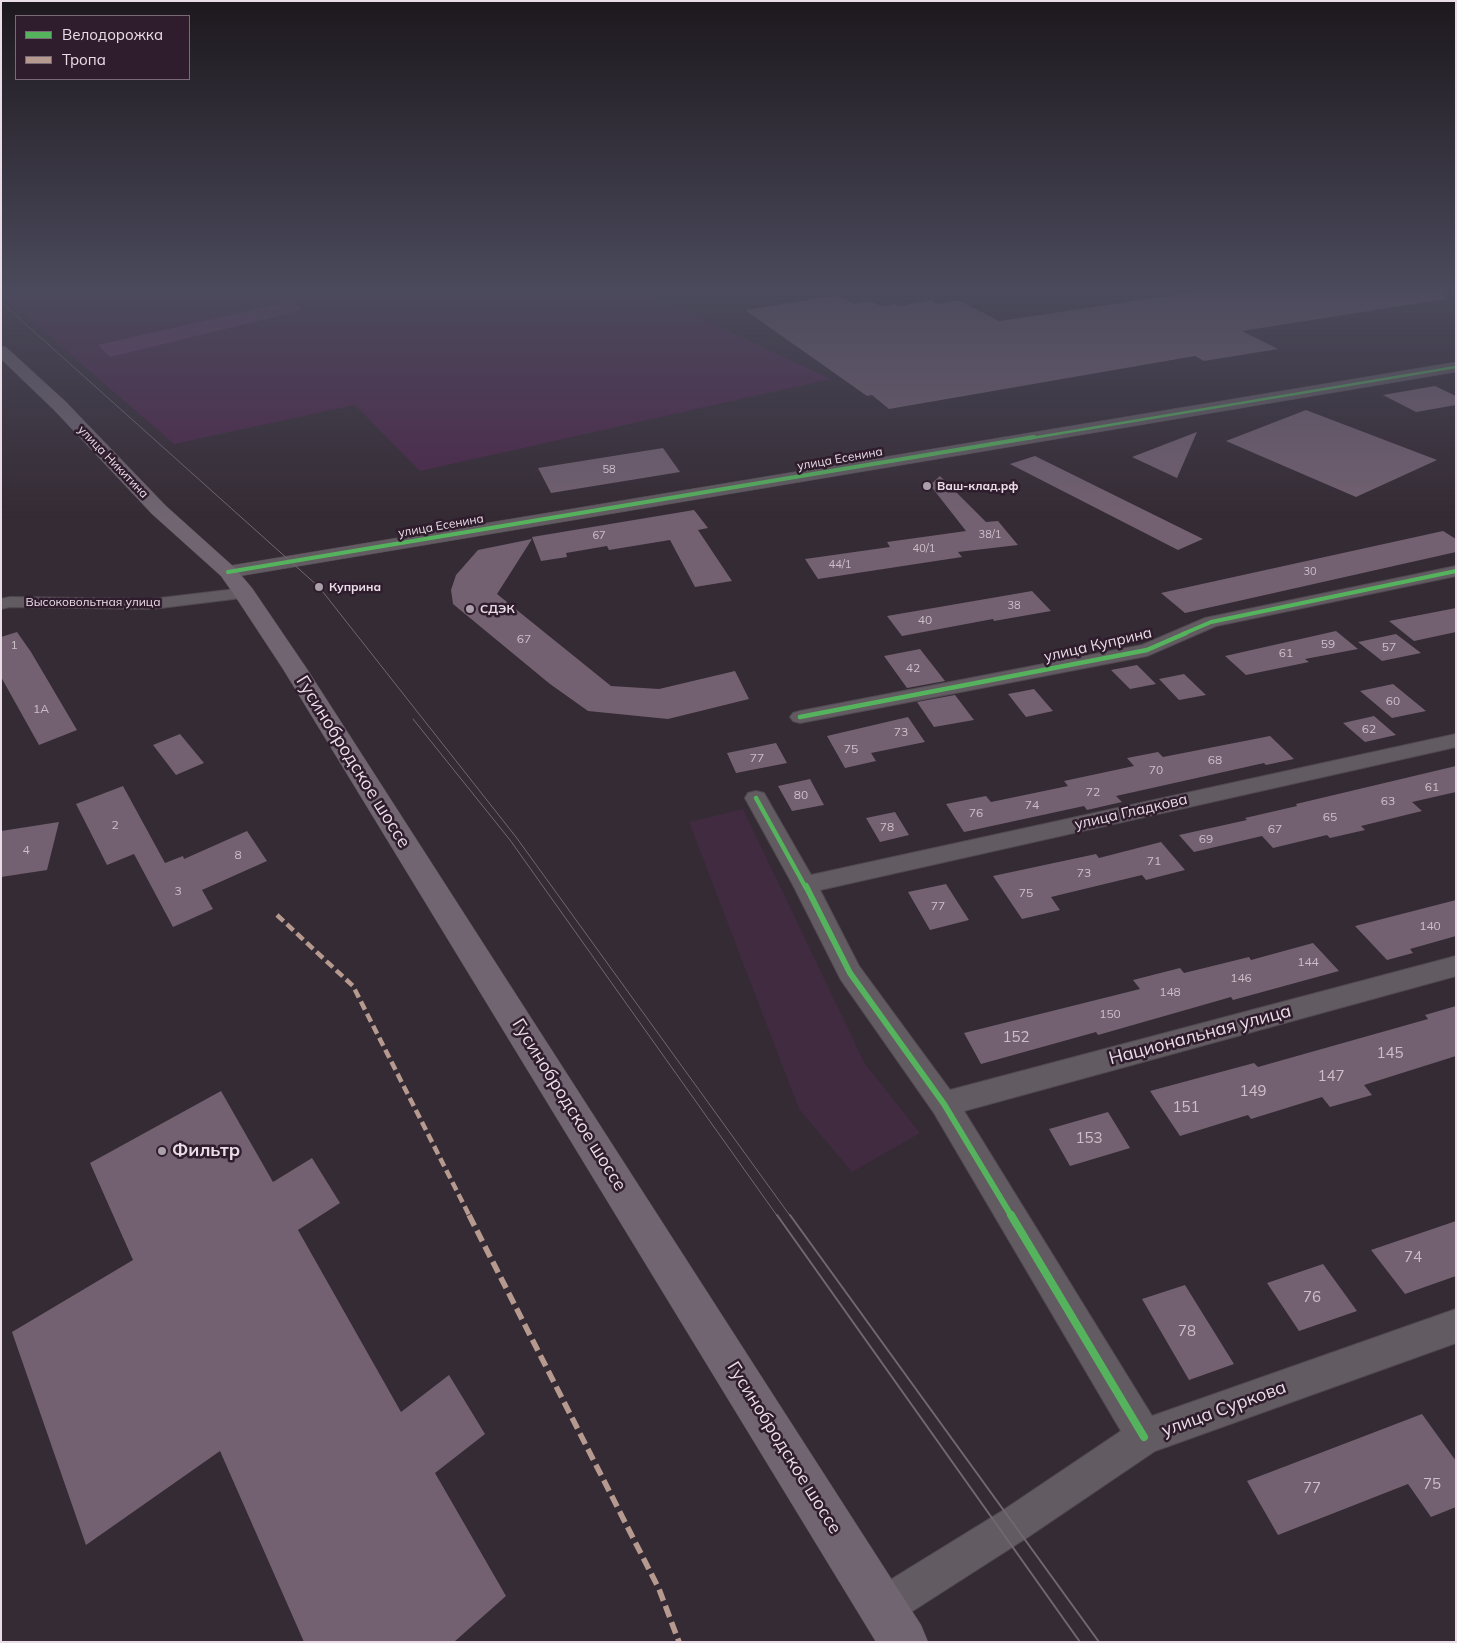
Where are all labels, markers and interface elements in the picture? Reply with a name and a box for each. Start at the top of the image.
legend [15,15,190,80]
text: Велодорожка [62,25,163,44]
text: Тропа [62,50,106,69]
street label: улица Никитина [75,423,151,501]
street label: улица Есенина [796,444,884,474]
house number: 58 [602,463,616,477]
place label: Ваш-клад.рф [937,479,1019,493]
marker: Ваш-клад.рф [921,480,933,492]
street label: улица Есенина [397,511,485,541]
house number: 38/1 [979,528,1001,542]
house number: 67 [592,529,606,543]
house number: 40/1 [913,542,935,556]
house number: 44/1 [829,558,851,572]
house number: 30 [1303,565,1317,579]
place label: Куприна [329,580,381,594]
marker: Куприна [313,581,325,593]
street label: Высоковольтная улица [25,595,161,609]
house number: 38 [1007,599,1021,613]
place label: СДЭК [480,602,515,616]
marker: СДЭК [464,603,476,615]
house number: 40 [918,613,932,627]
street label: улица Куприна [1042,624,1154,666]
house number: 67 [517,632,531,646]
house number: 59 [1321,637,1335,651]
house number: 1 [10,638,18,652]
house number: 57 [1382,640,1396,654]
house number: 61 [1279,646,1293,660]
house number: 42 [906,661,920,675]
street label: Гусинобродское шоссе [291,672,415,852]
house number: 60 [1386,694,1400,708]
house number: 1А [33,702,49,716]
house number: 62 [1362,722,1376,736]
house number: 73 [894,725,908,739]
house number: 75 [844,742,858,756]
house number: 77 [750,751,764,765]
house number: 68 [1208,753,1222,767]
house number: 70 [1149,763,1163,777]
house number: 61 [1425,780,1439,794]
house number: 72 [1086,785,1100,799]
house number: 80 [794,788,808,802]
street label: улица Гладкова [1073,790,1189,834]
house number: 63 [1381,794,1395,808]
house number: 74 [1025,798,1039,812]
house number: 76 [969,806,983,820]
house number: 65 [1323,810,1337,824]
house number: 2 [111,818,119,832]
house number: 78 [880,820,894,834]
house number: 67 [1268,822,1282,836]
house number: 69 [1199,832,1213,846]
house number: 4 [22,843,30,857]
house number: 8 [234,848,242,862]
house number: 71 [1147,854,1161,868]
house number: 73 [1077,866,1091,880]
house number: 3 [174,884,182,898]
house number: 75 [1019,886,1033,900]
house number: 77 [931,899,945,913]
house number: 140 [1419,919,1441,933]
house number: 144 [1297,955,1319,969]
house number: 146 [1230,971,1252,985]
house number: 148 [1159,985,1181,999]
street label: Национальная улица [1106,1000,1294,1070]
house number: 150 [1099,1007,1121,1021]
street label: Гусинобродское шоссе [507,1015,631,1195]
house number: 152 [1003,1028,1029,1046]
house number: 145 [1377,1044,1403,1062]
house number: 147 [1318,1067,1344,1085]
house number: 149 [1240,1082,1266,1100]
house number: 151 [1173,1098,1199,1116]
house number: 153 [1076,1129,1102,1147]
place label: Фильтр [172,1140,240,1162]
marker: Фильтр [156,1145,168,1157]
house number: 74 [1404,1248,1422,1266]
house number: 76 [1303,1288,1321,1306]
house number: 78 [1178,1322,1196,1340]
street label: Гусинобродское шоссе [722,1358,846,1538]
street label: улица Суркова [1159,1376,1289,1442]
house number: 75 [1423,1475,1441,1493]
house number: 77 [1303,1479,1321,1497]

